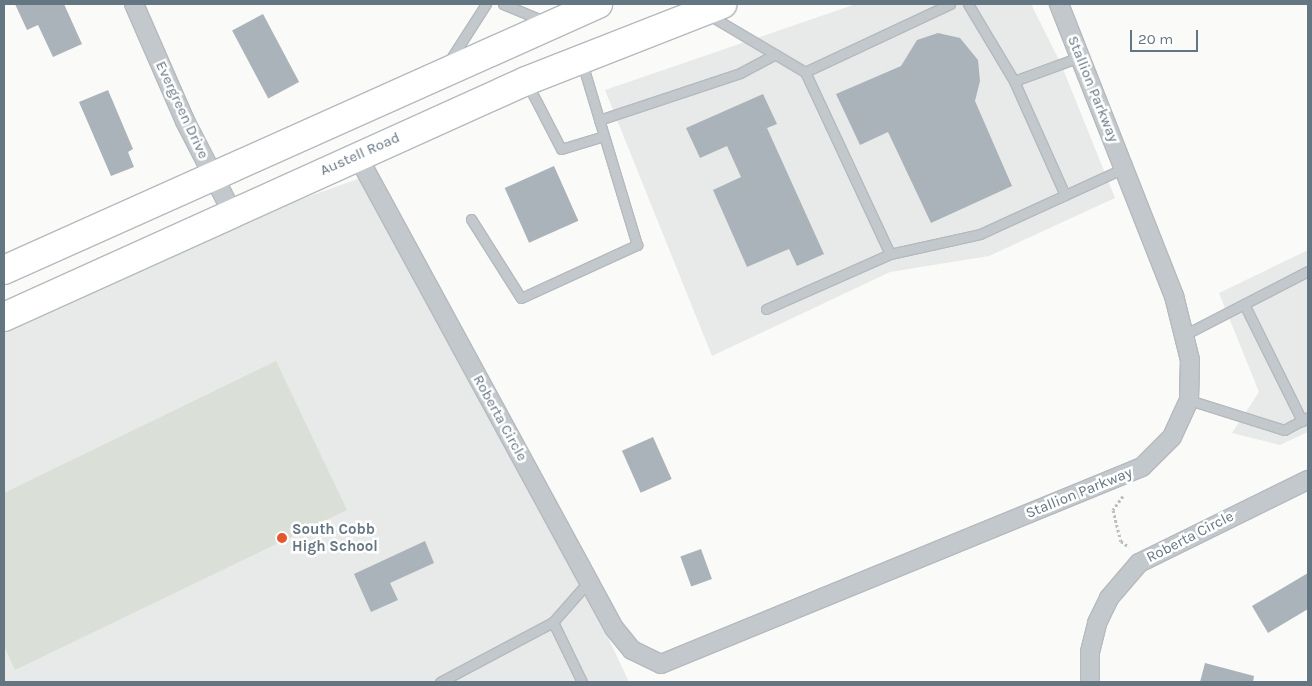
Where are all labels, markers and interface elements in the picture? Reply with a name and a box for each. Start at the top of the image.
scale bar [1132,20,1200,52]
text: 20 m [1138,30,1173,48]
street label: Stallion Parkway [1063,33,1123,145]
street label: Evergreen Drive [151,58,213,162]
street label: Austell Road [317,128,403,180]
street label: Roberta Circle [469,372,531,464]
street label: Stallion Parkway [1023,463,1135,523]
street label: Roberta Circle [1143,507,1237,567]
place label: South Cobb High School [292,520,378,555]
marker: South Cobb High School [276,532,288,544]

